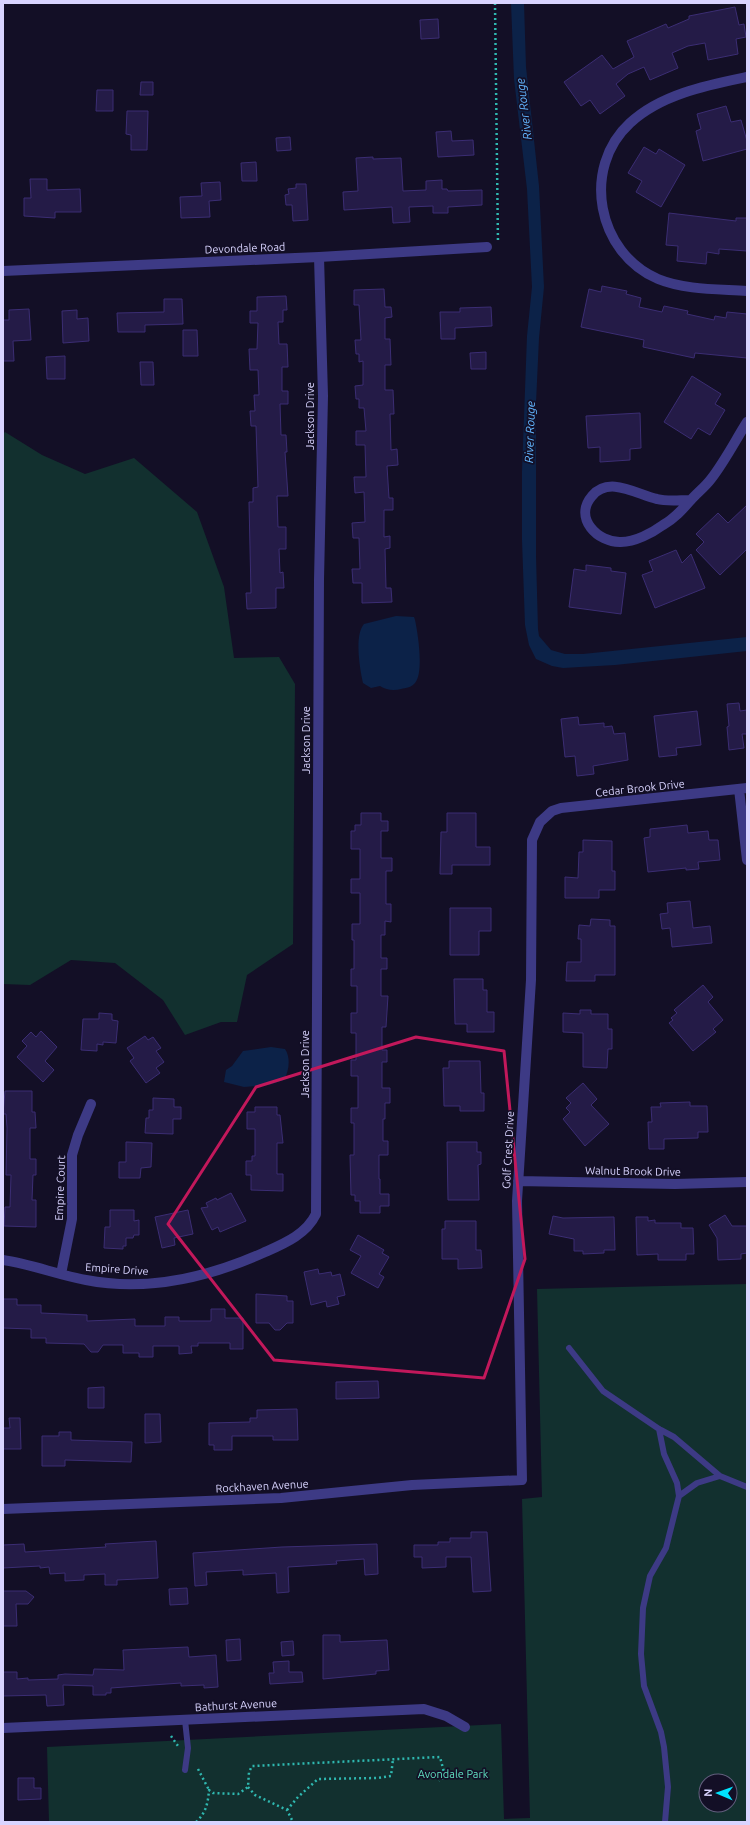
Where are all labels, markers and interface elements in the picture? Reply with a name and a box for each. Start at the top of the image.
water label: River Rouge [513,77,534,141]
street label: Devondale Road [204,241,286,255]
street label: Jackson Drive [304,382,316,450]
water label: River Rouge [522,401,537,463]
street label: Jackson Drive [300,706,312,774]
street label: Cedar Brook Drive [595,777,685,799]
street label: Jackson Drive [299,1030,311,1098]
street label: Golf Crest Drive [500,1111,516,1189]
street label: Empire Court [53,1154,67,1221]
street label: Walnut Brook Drive [585,1164,681,1178]
street label: Empire Drive [85,1261,149,1277]
street label: Rockhaven Avenue [215,1478,309,1494]
street label: Bathurst Avenue [195,1697,277,1713]
park label: Avondale Park [418,1768,489,1780]
north arrow [698,1773,738,1813]
text: N [702,1788,714,1797]

